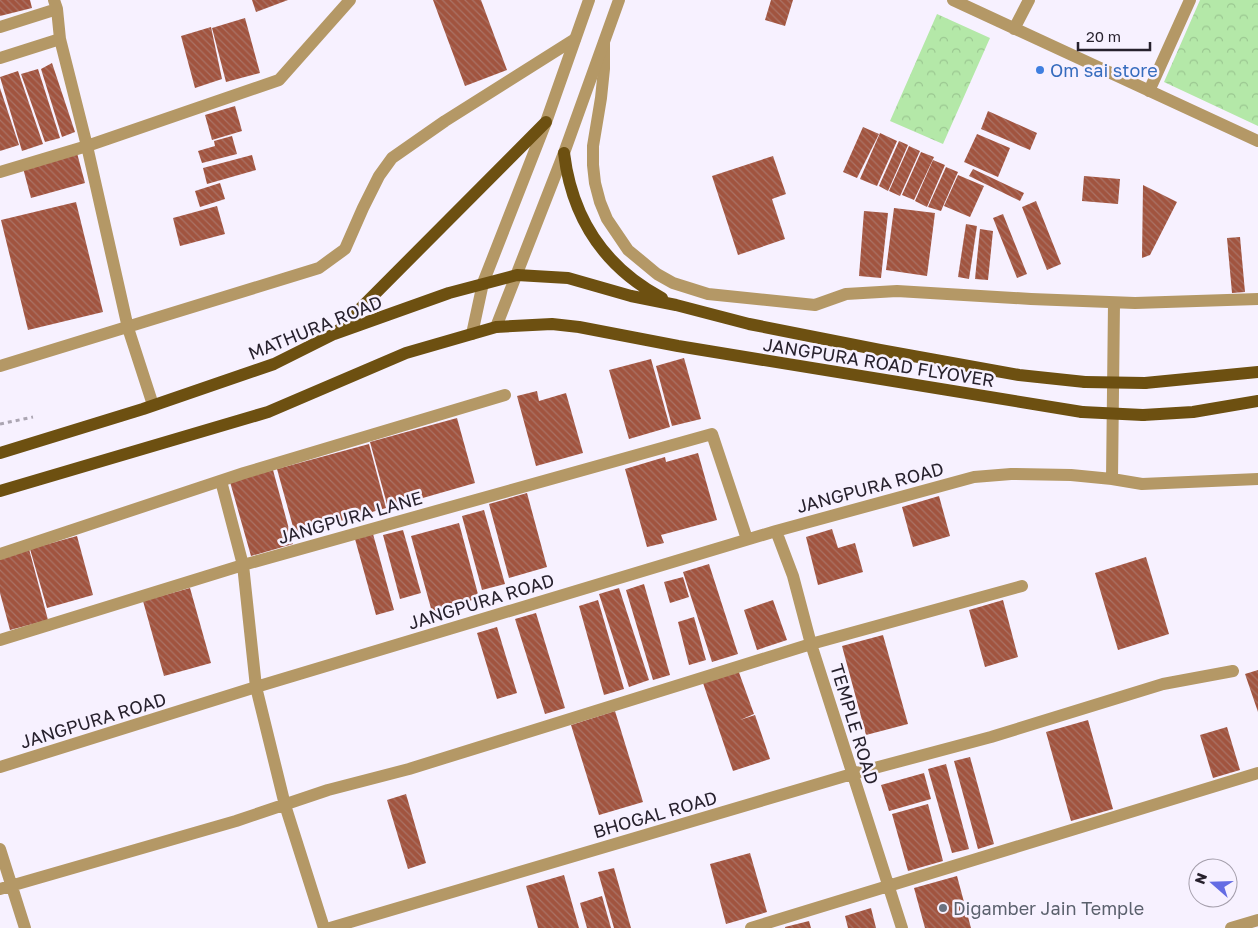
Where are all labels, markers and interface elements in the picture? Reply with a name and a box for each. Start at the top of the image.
scale bar [1078,20,1150,52]
text: 20 m [1086,27,1121,45]
place label: Om sai store [1050,59,1158,81]
marker: Om sai store [1034,64,1046,76]
street label: MATHURA ROAD [245,290,385,364]
street label: JANGPURA ROAD FLYOVER [762,333,996,391]
street label: JANGPURA ROAD [794,457,946,517]
street label: JANGPURA LANE [275,486,425,548]
street label: JANGPURA ROAD [405,568,557,634]
street label: TEMPLE ROAD [826,661,884,787]
street label: JANGPURA ROAD [17,687,169,753]
street label: BHOGAL ROAD [590,786,720,842]
north arrow [1188,858,1238,908]
text: N [1191,870,1210,886]
place label: Digamber Jain Temple [953,897,1144,919]
marker: Digamber Jain Temple [937,902,949,914]

